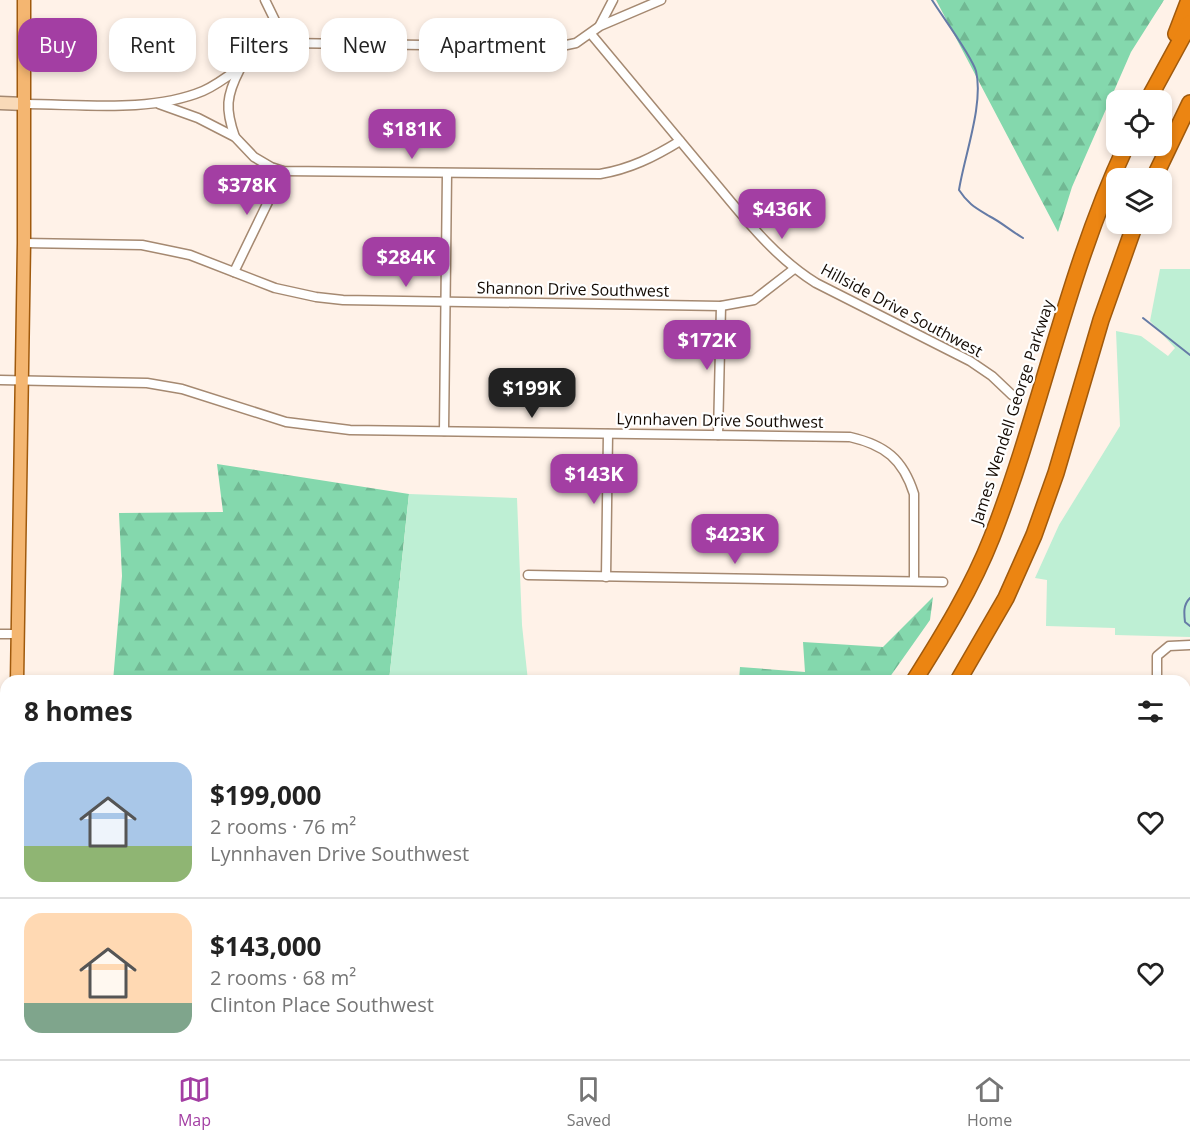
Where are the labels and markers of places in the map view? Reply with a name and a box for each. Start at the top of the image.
pin: $181K [370,109,454,160]
pin: $378K [205,165,289,216]
pin: $436K [740,189,824,240]
pin: $284K [364,237,448,288]
pin: $172K [665,320,749,371]
pin: $199K [490,368,574,419]
pin: $143K [552,454,636,505]
pin: $423K [693,514,777,565]

